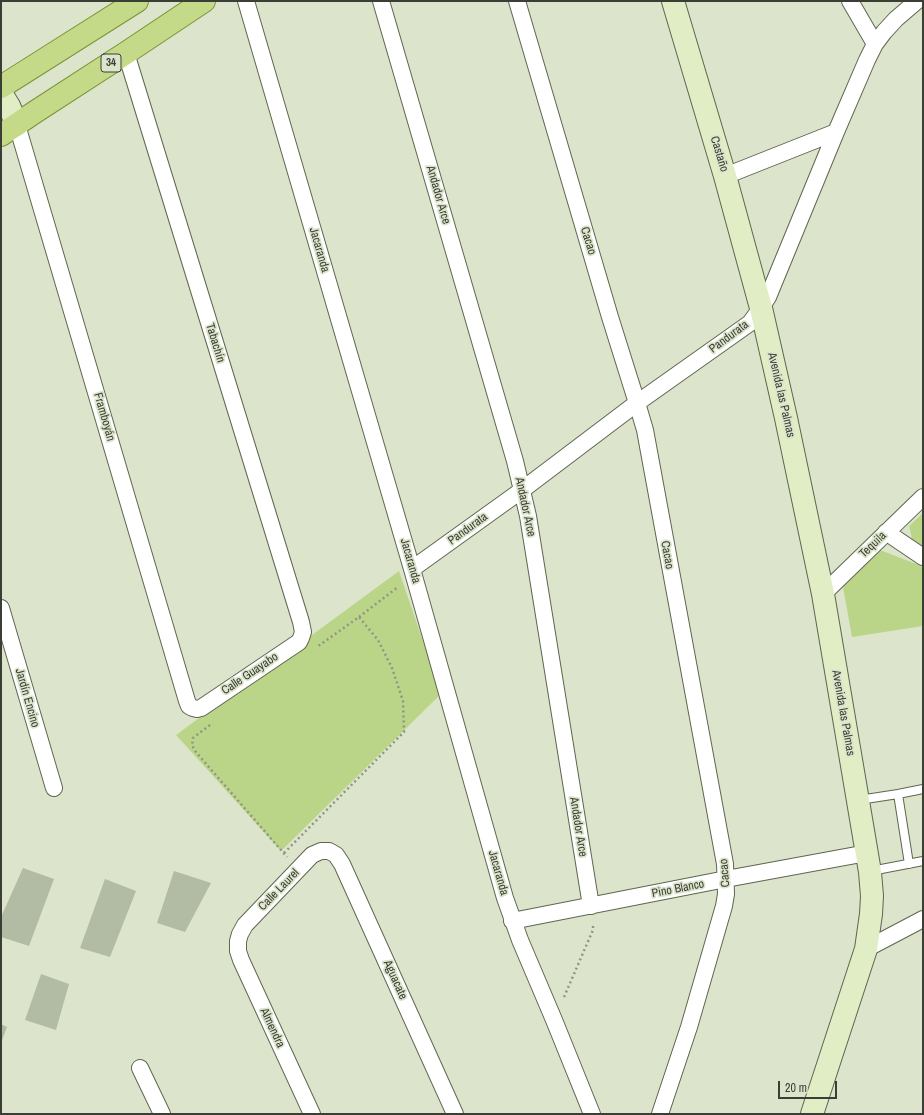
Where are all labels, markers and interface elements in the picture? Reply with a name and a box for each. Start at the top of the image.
road number: 34 [101,54,121,72]
street label: Castaño [707,134,731,174]
street label: Andador Arce [423,164,453,226]
street label: Cacao [577,225,599,257]
street label: Jacaranda [306,226,332,274]
street label: Pandurata [707,318,751,356]
street label: Tabachín [202,322,228,364]
street label: Avenida las Palmas [764,351,798,439]
street label: Framboyán [90,391,118,443]
street label: Andador Arce [512,476,538,538]
street label: Pandurata [445,510,491,548]
street label: Tequila [857,529,889,561]
street label: Jacaranda [397,537,423,585]
street label: Cacao [657,540,677,570]
street label: Calle Guayabo [219,650,281,698]
street label: Jardín Encino [12,667,42,729]
street label: Avenida las Palmas [828,669,858,757]
street label: Andador Arce [566,796,590,858]
street label: Jacaranda [485,849,511,897]
street label: Cacao [717,858,733,888]
street label: Calle Laurel [256,866,302,914]
street label: Pino Blanco [651,877,705,901]
street label: Aguacate [380,958,410,1002]
street label: Almendra [257,1006,287,1050]
scale bar [780,1073,839,1099]
text: 20 m [785,1080,807,1096]

